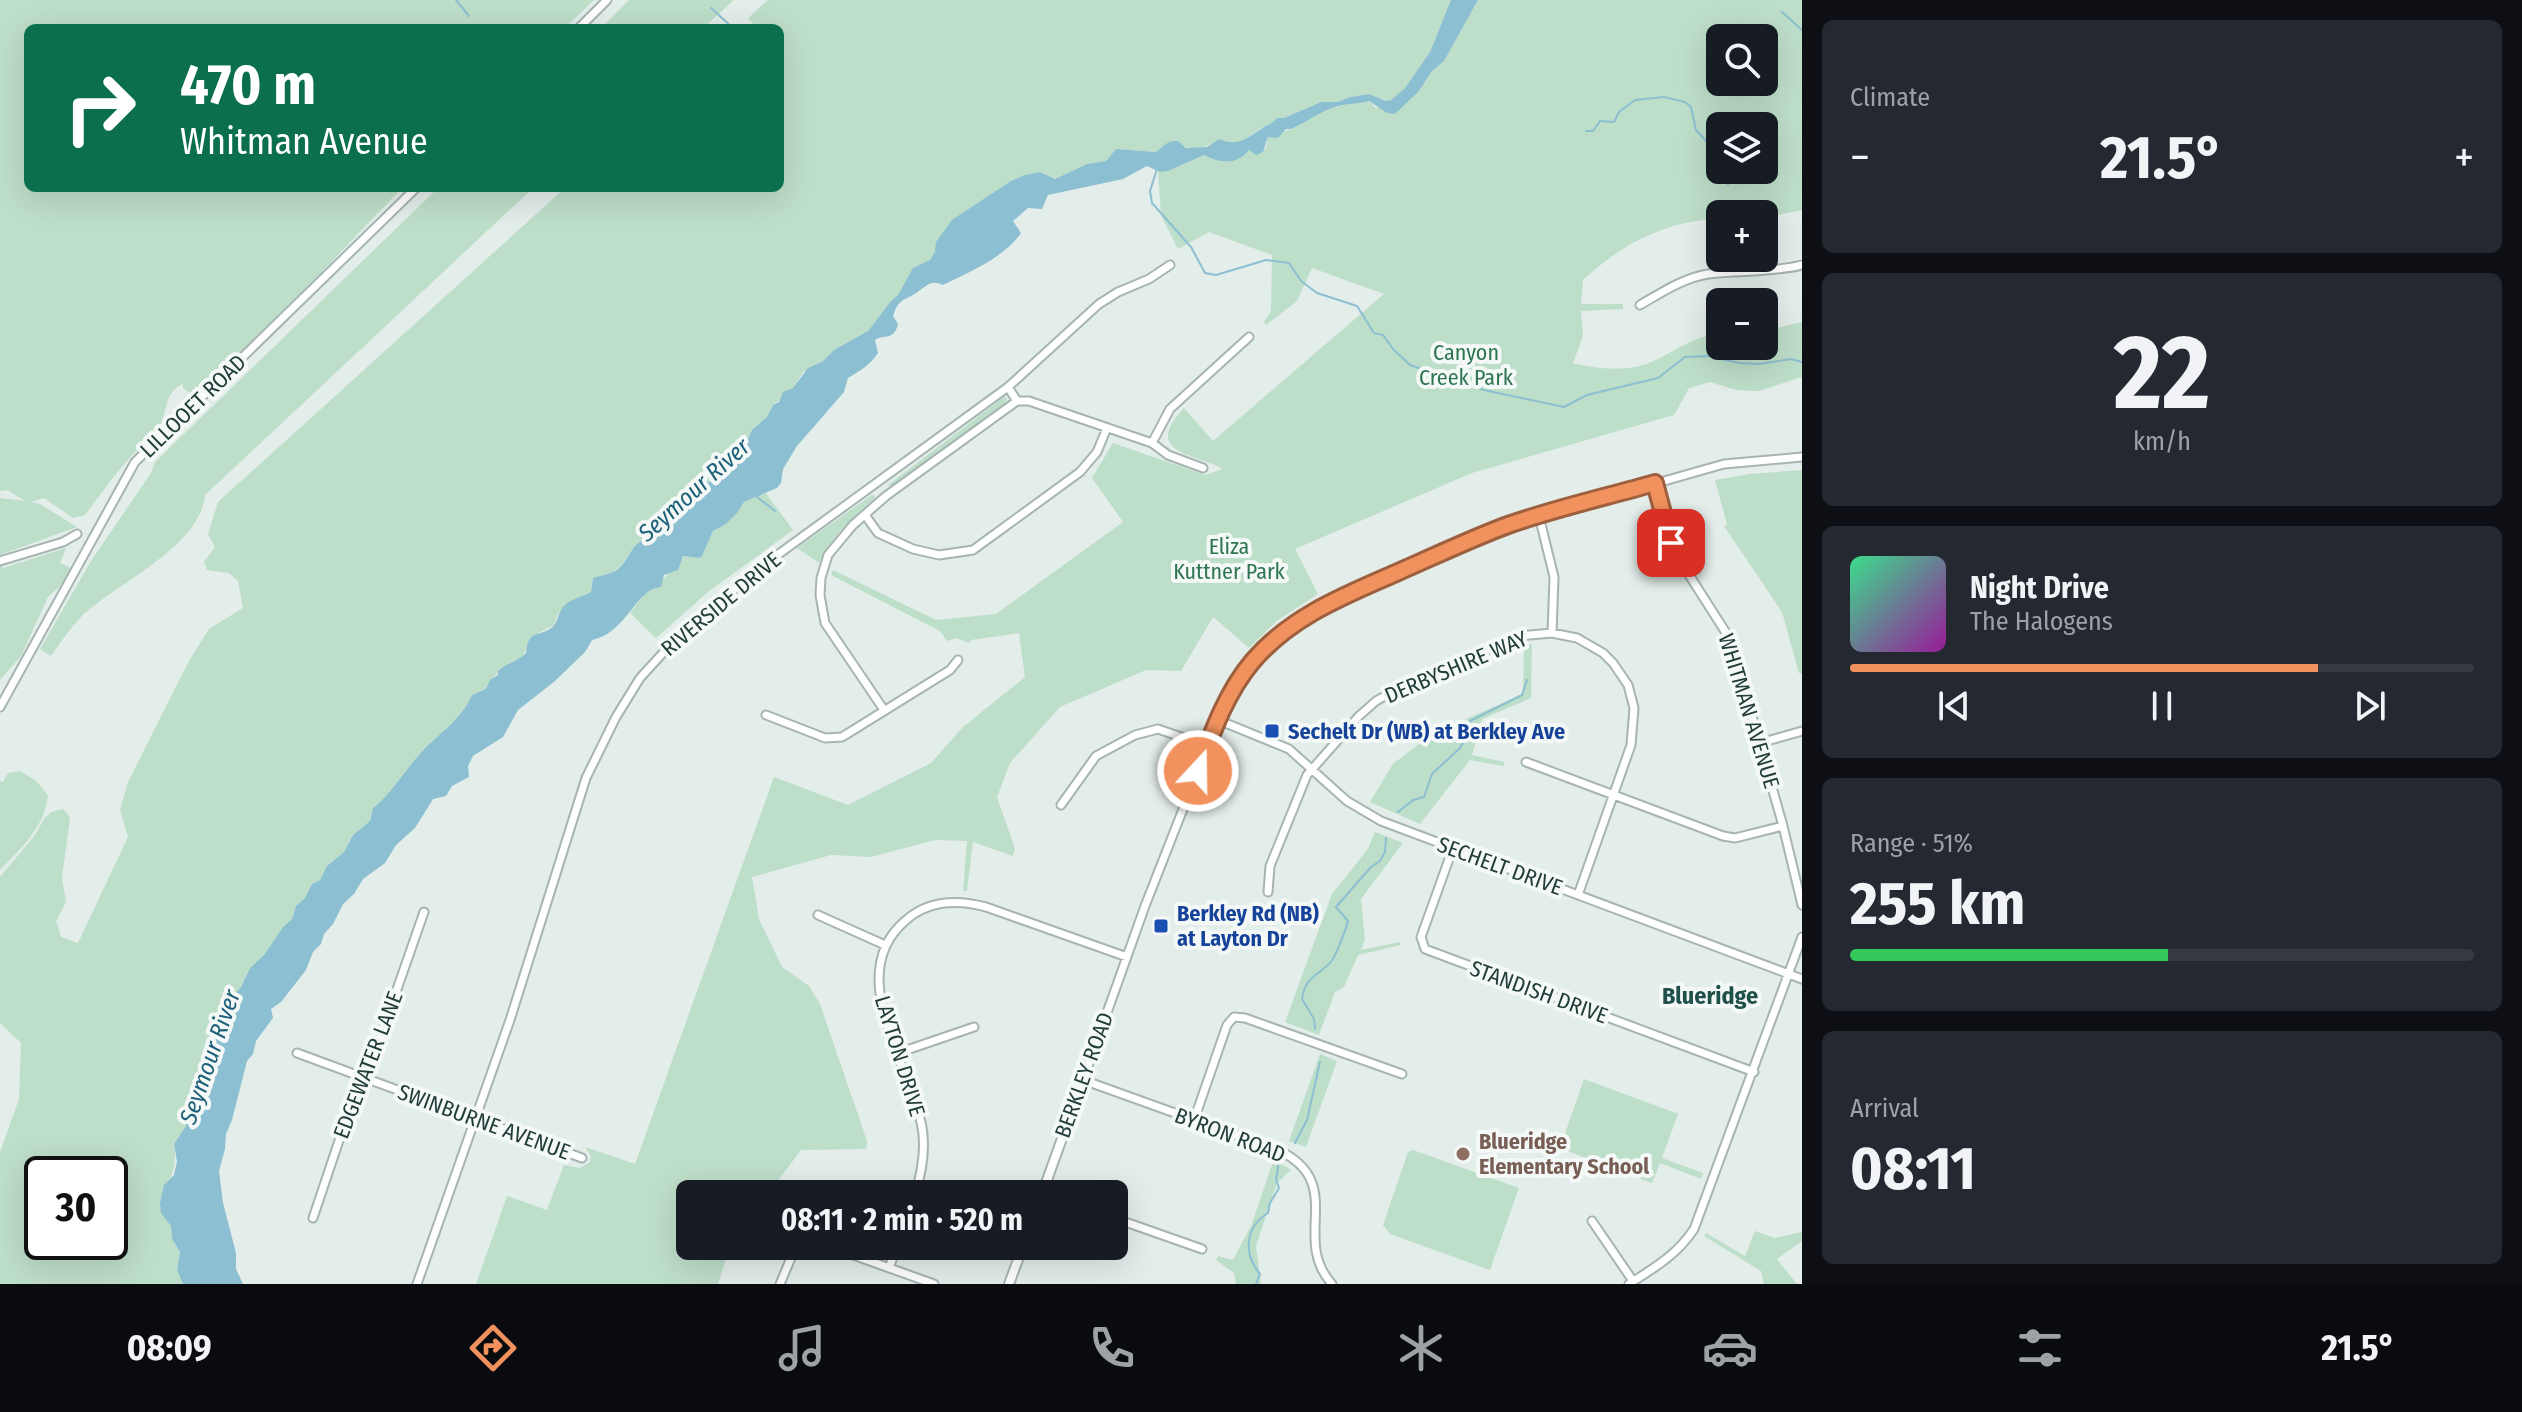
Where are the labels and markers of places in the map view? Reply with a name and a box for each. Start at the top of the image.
pin [1637,509,1705,577]
place label: Sechelt Dr (WB) at Berkley Ave [1288,718,1565,745]
marker: Sechelt Dr (WB) at Berkley Ave [1263,722,1281,740]
place label: Berkley Rd (NB) at Layton Dr [1177,900,1319,952]
marker: Berkley Rd (NB) at Layton Dr [1152,917,1170,935]
place label: Blueridge Elementary School [1479,1128,1650,1180]
marker: Blueridge Elementary School [1454,1145,1472,1163]

